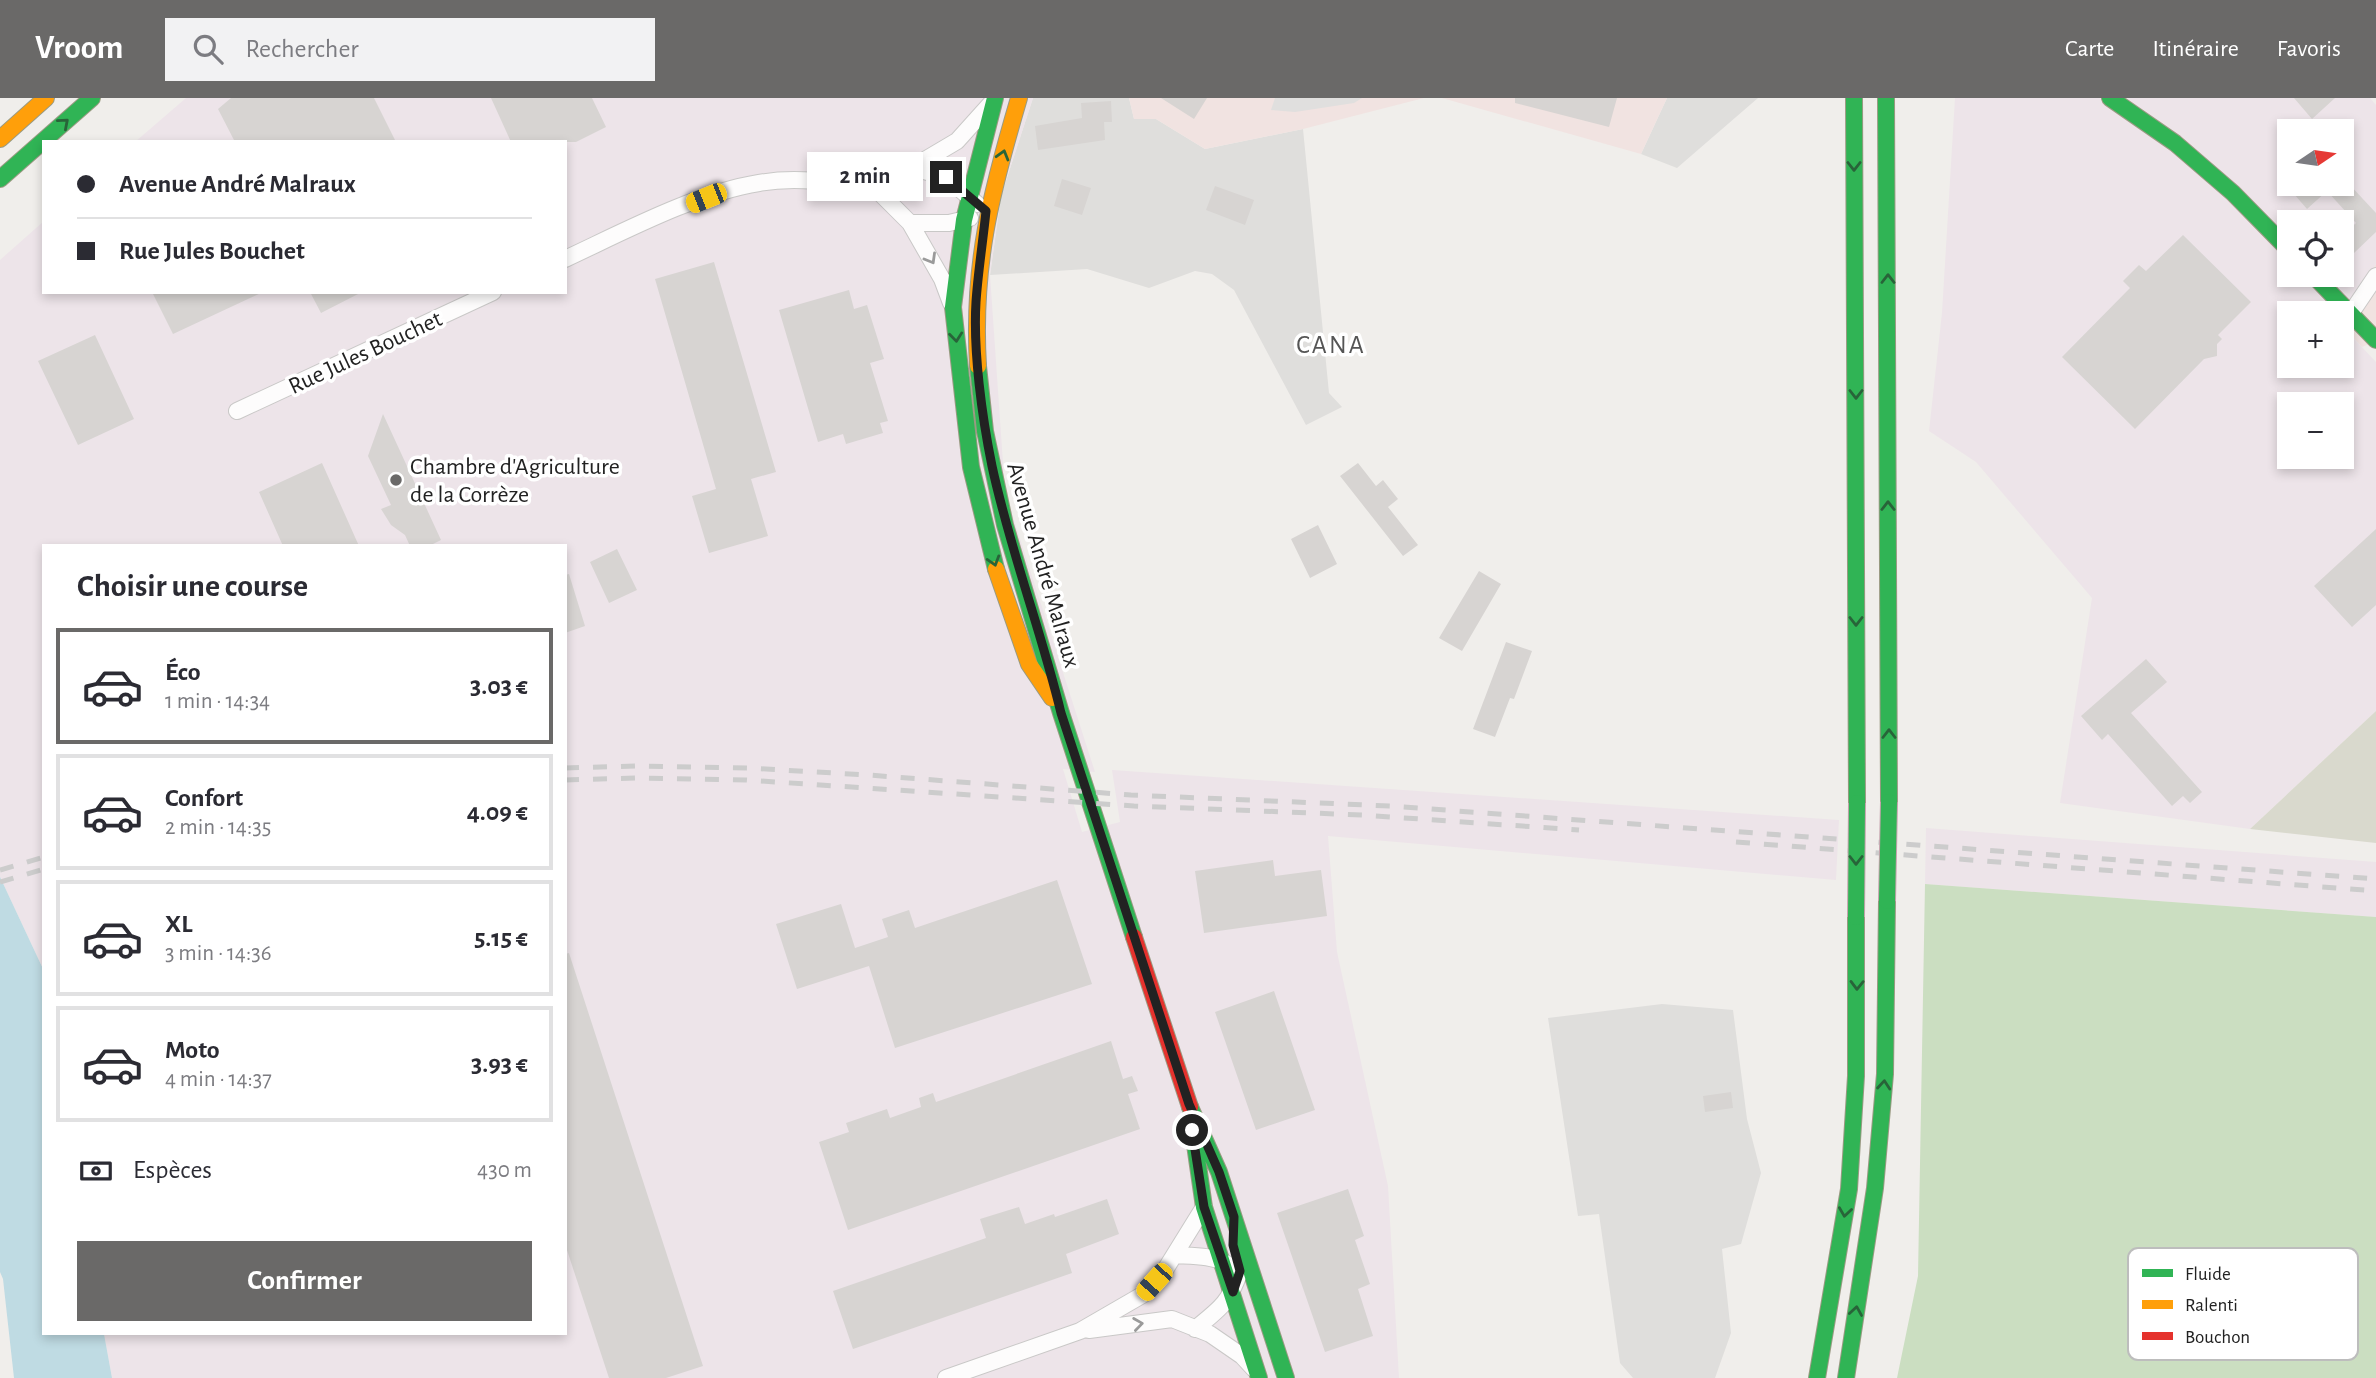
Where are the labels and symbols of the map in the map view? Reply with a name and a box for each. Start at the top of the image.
one-way arrow [56,118,69,131]
north arrow [2277,119,2354,196]
one-way arrow [994,149,1009,161]
callout: 2 min [806,153,922,202]
route end [930,161,962,193]
one-way arrow [1846,161,1862,172]
car [683,180,730,216]
one-way arrow [923,252,936,264]
one-way arrow [1880,273,1896,284]
street label: Rue Jules Bouchet [285,307,446,399]
one-way arrow [948,331,963,343]
district label: CANA [1296,332,1366,358]
one-way arrow [1848,388,1863,399]
place label: Chambre d'Agriculture de la Corrèze [410,455,620,507]
street label: Avenue André Malraux [1002,460,1084,671]
marker: Chambre d'Agriculture de la Corrèze [388,472,404,488]
one-way arrow [1880,501,1896,511]
one-way arrow [985,554,1000,566]
one-way arrow [1848,616,1864,627]
one-way arrow [1881,728,1897,739]
one-way arrow [1848,855,1864,866]
one-way arrow [1849,980,1865,991]
one-way arrow [1876,1079,1891,1090]
route start [1176,1114,1208,1146]
one-way arrow [1838,1206,1853,1218]
legend [2128,1248,2358,1360]
car [1133,1259,1176,1305]
text: Fluide [2185,1265,2231,1284]
text: Ralenti [2185,1296,2238,1315]
one-way arrow [1849,1305,1864,1317]
one-way arrow [1132,1316,1144,1331]
text: Bouchon [2185,1328,2250,1347]

